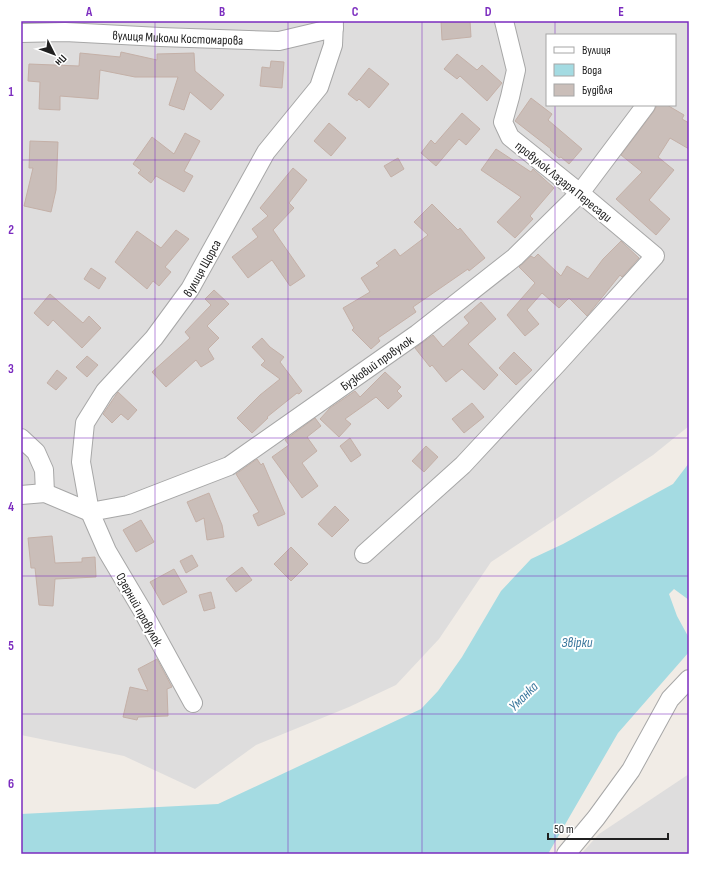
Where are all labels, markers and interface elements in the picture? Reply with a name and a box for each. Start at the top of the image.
text: A [85,4,93,20]
text: B [219,4,225,20]
text: C [352,4,359,20]
text: D [485,4,492,20]
text: E [618,4,624,20]
street label: вулиця Миколи Костомарова [112,28,244,49]
north arrow [34,34,74,74]
legend [546,34,676,106]
text: Вулиця [582,43,611,58]
text: Пн [53,52,69,69]
text: Вода [582,63,602,78]
text: Будівля [582,83,613,98]
text: 1 [8,84,14,100]
street label: провулок Лазаря Пересади [512,138,615,226]
text: 2 [8,222,14,238]
street label: вулиця Щорса [180,237,225,300]
street label: Бузковий провулок [338,332,417,394]
text: 3 [8,361,14,377]
text: 4 [8,499,14,515]
street label: Озерний провулок [112,570,166,649]
water label: Звірки [562,634,593,651]
text: 5 [8,638,14,654]
water label: Уманка [505,678,542,714]
text: 6 [8,776,14,792]
scale bar [548,815,668,841]
text: 50 m [554,822,574,837]

